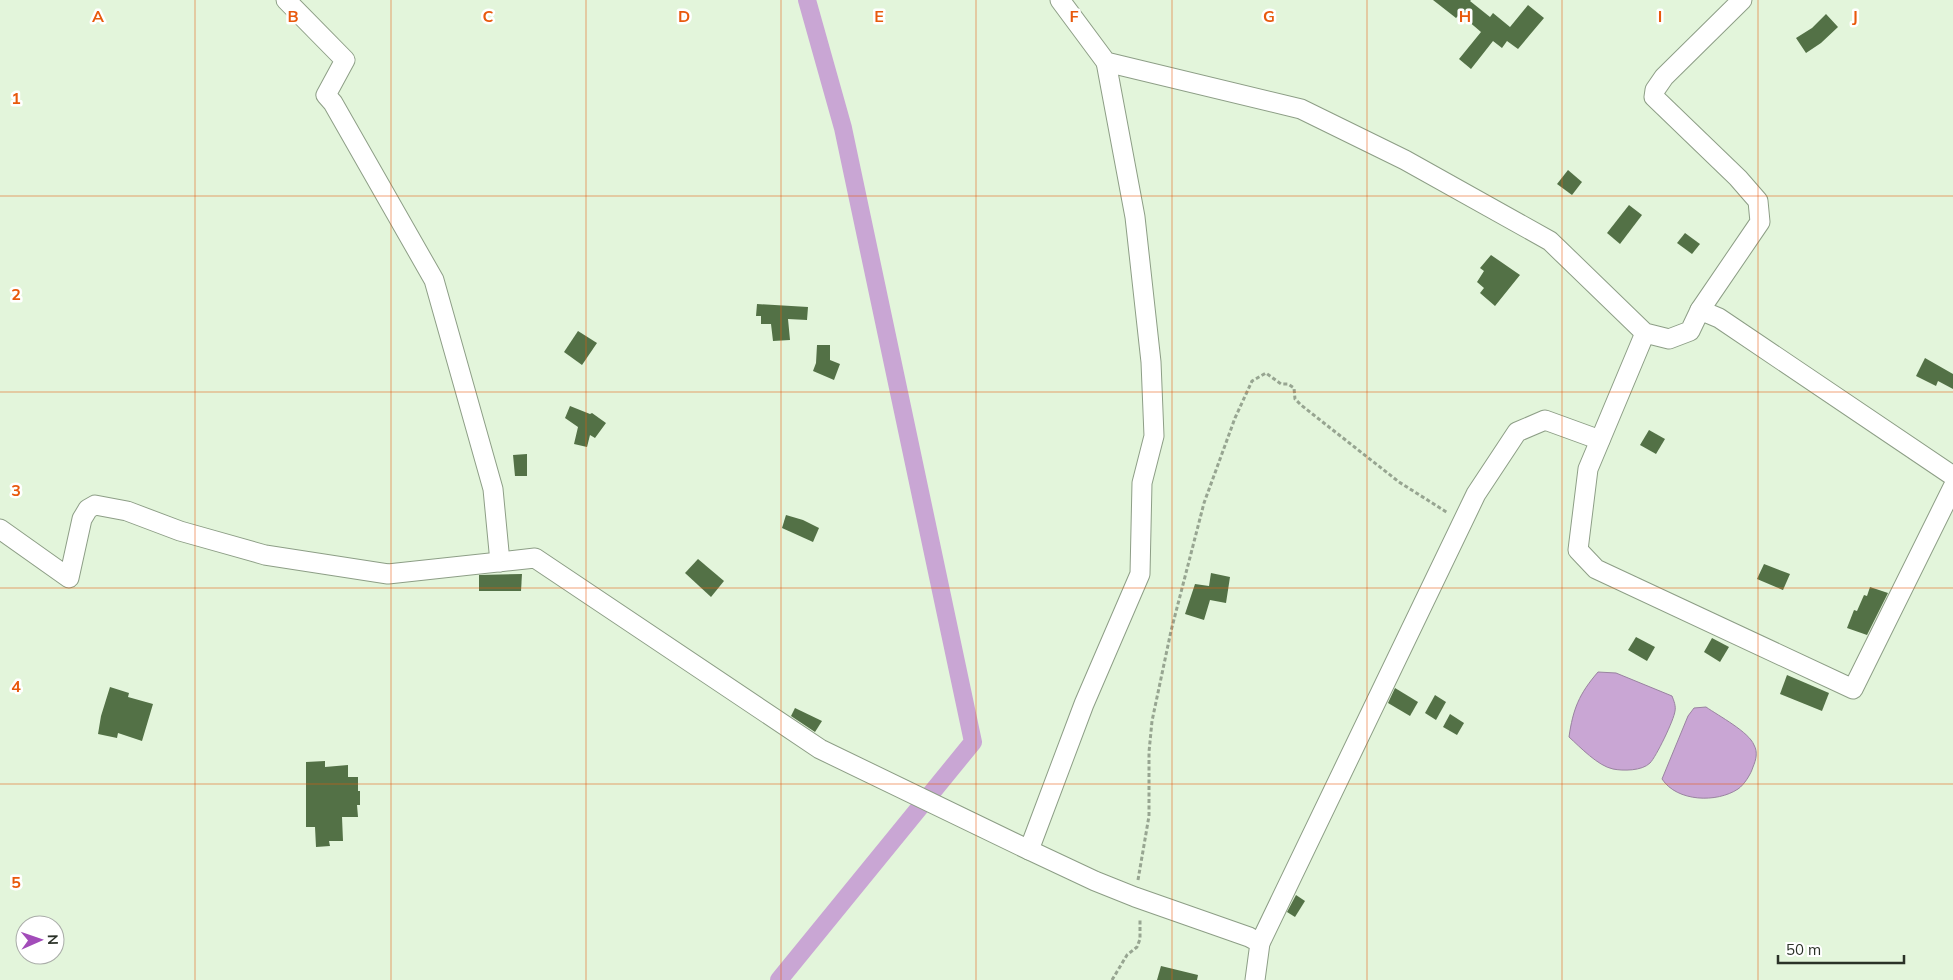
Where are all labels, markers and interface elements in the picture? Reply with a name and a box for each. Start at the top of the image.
text: A [92,6,104,26]
text: B [287,6,299,26]
text: C [483,6,494,26]
text: D [678,6,690,26]
text: E [874,6,884,26]
text: F [1069,6,1079,26]
text: G [1263,6,1275,26]
text: H [1459,6,1471,26]
text: I [1658,6,1662,26]
text: J [1852,6,1858,26]
text: 1 [11,88,21,108]
text: 2 [11,284,21,304]
text: 3 [11,480,21,500]
text: 4 [11,676,21,696]
text: 5 [11,872,21,892]
north arrow [15,915,65,965]
scale bar [1778,932,1904,964]
text: N [44,934,62,945]
text: 50 m [1786,940,1821,959]

